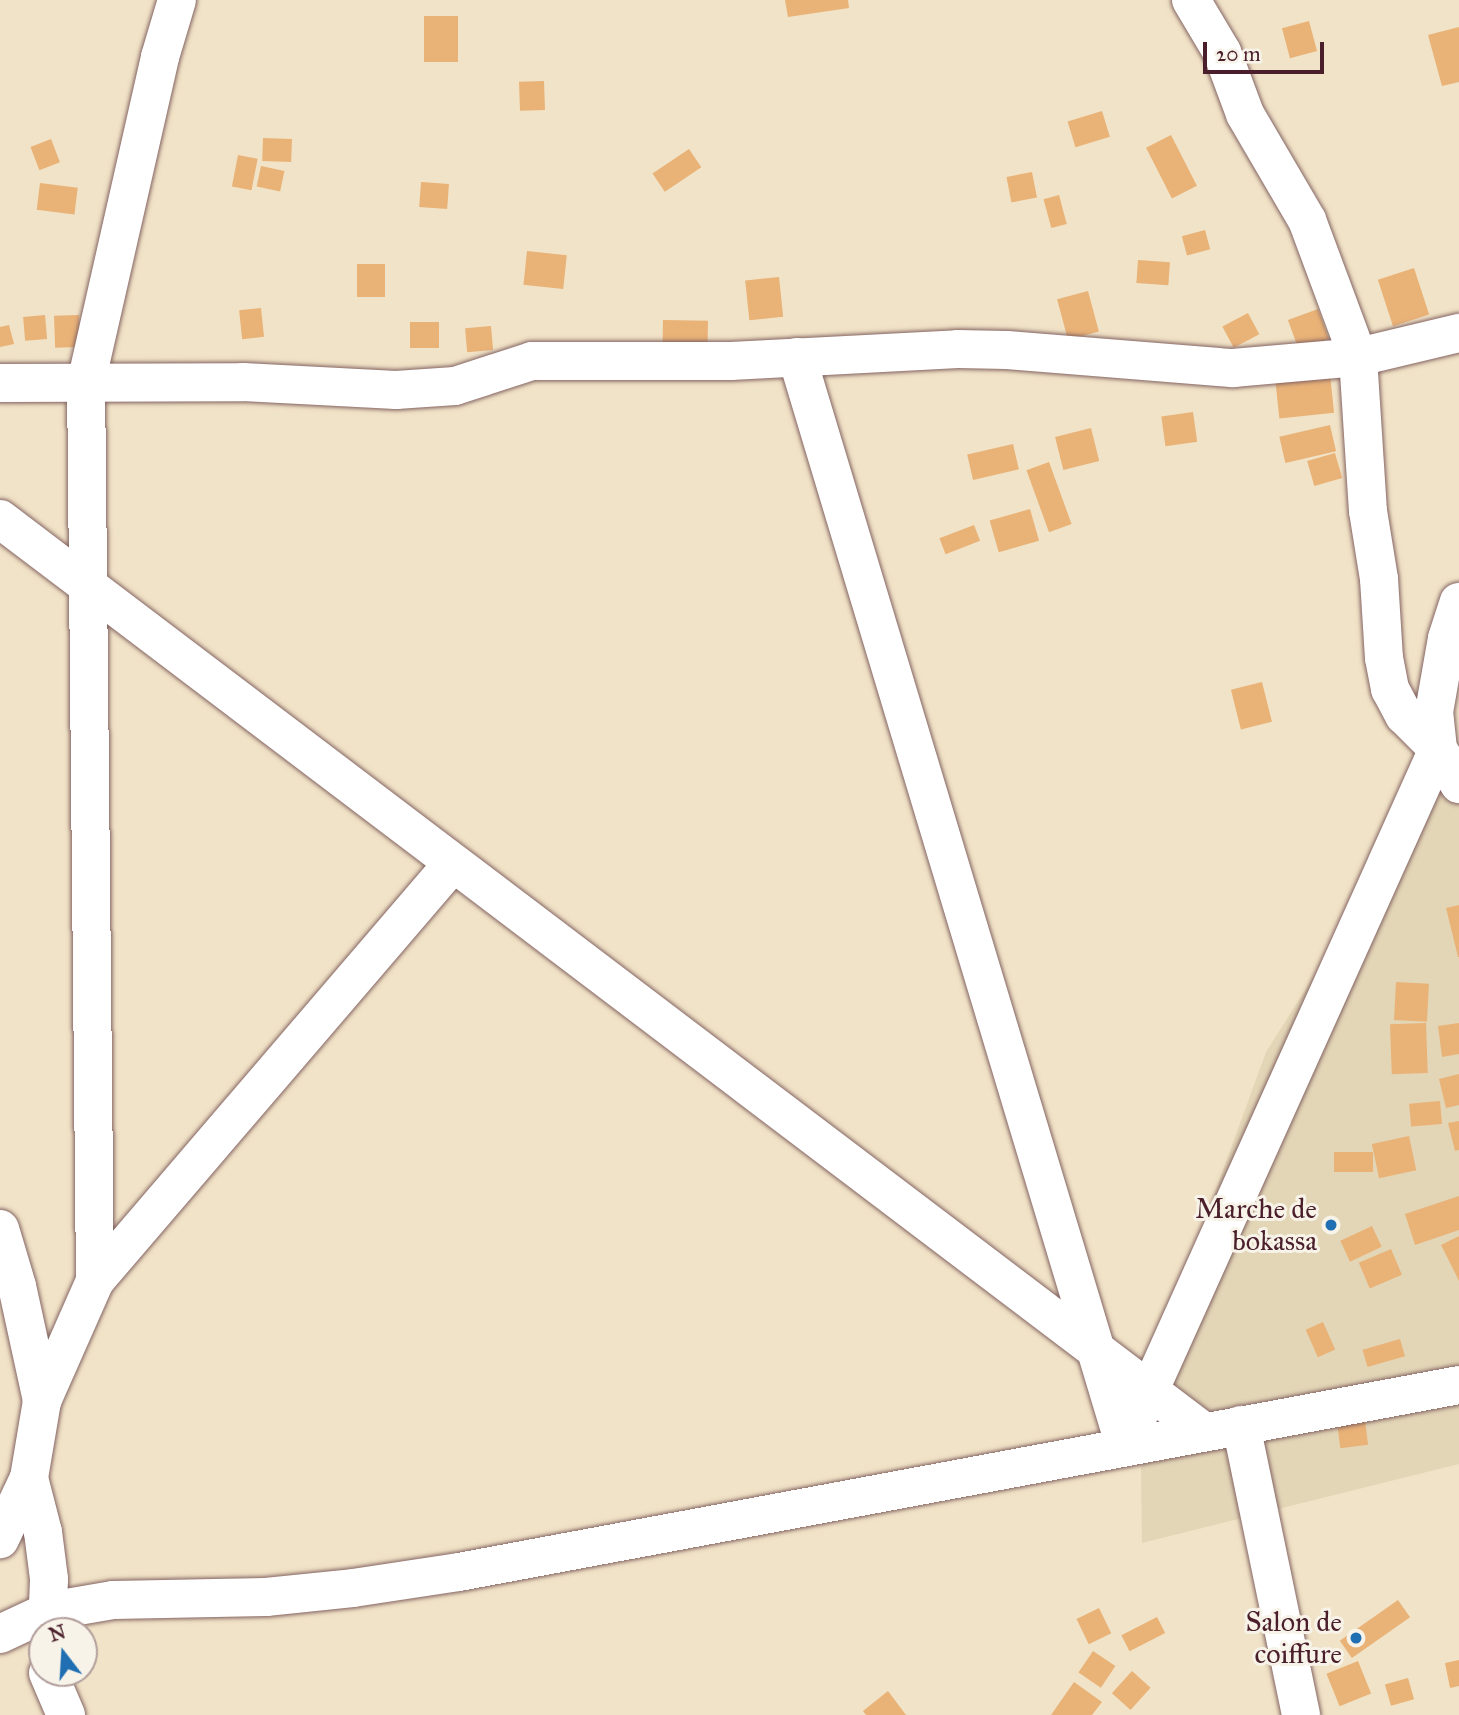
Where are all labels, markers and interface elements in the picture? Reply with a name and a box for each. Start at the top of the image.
scale bar [1207,28,1328,72]
text: 20 m [1216,41,1261,67]
place label: Marche de bokassa [1195,1192,1317,1258]
marker: Marche de bokassa [1323,1217,1339,1233]
place label: Salon de coiffure [1245,1605,1342,1671]
north arrow [28,1617,98,1687]
text: N [46,1620,68,1647]
marker: Salon de coiffure [1348,1630,1364,1646]

